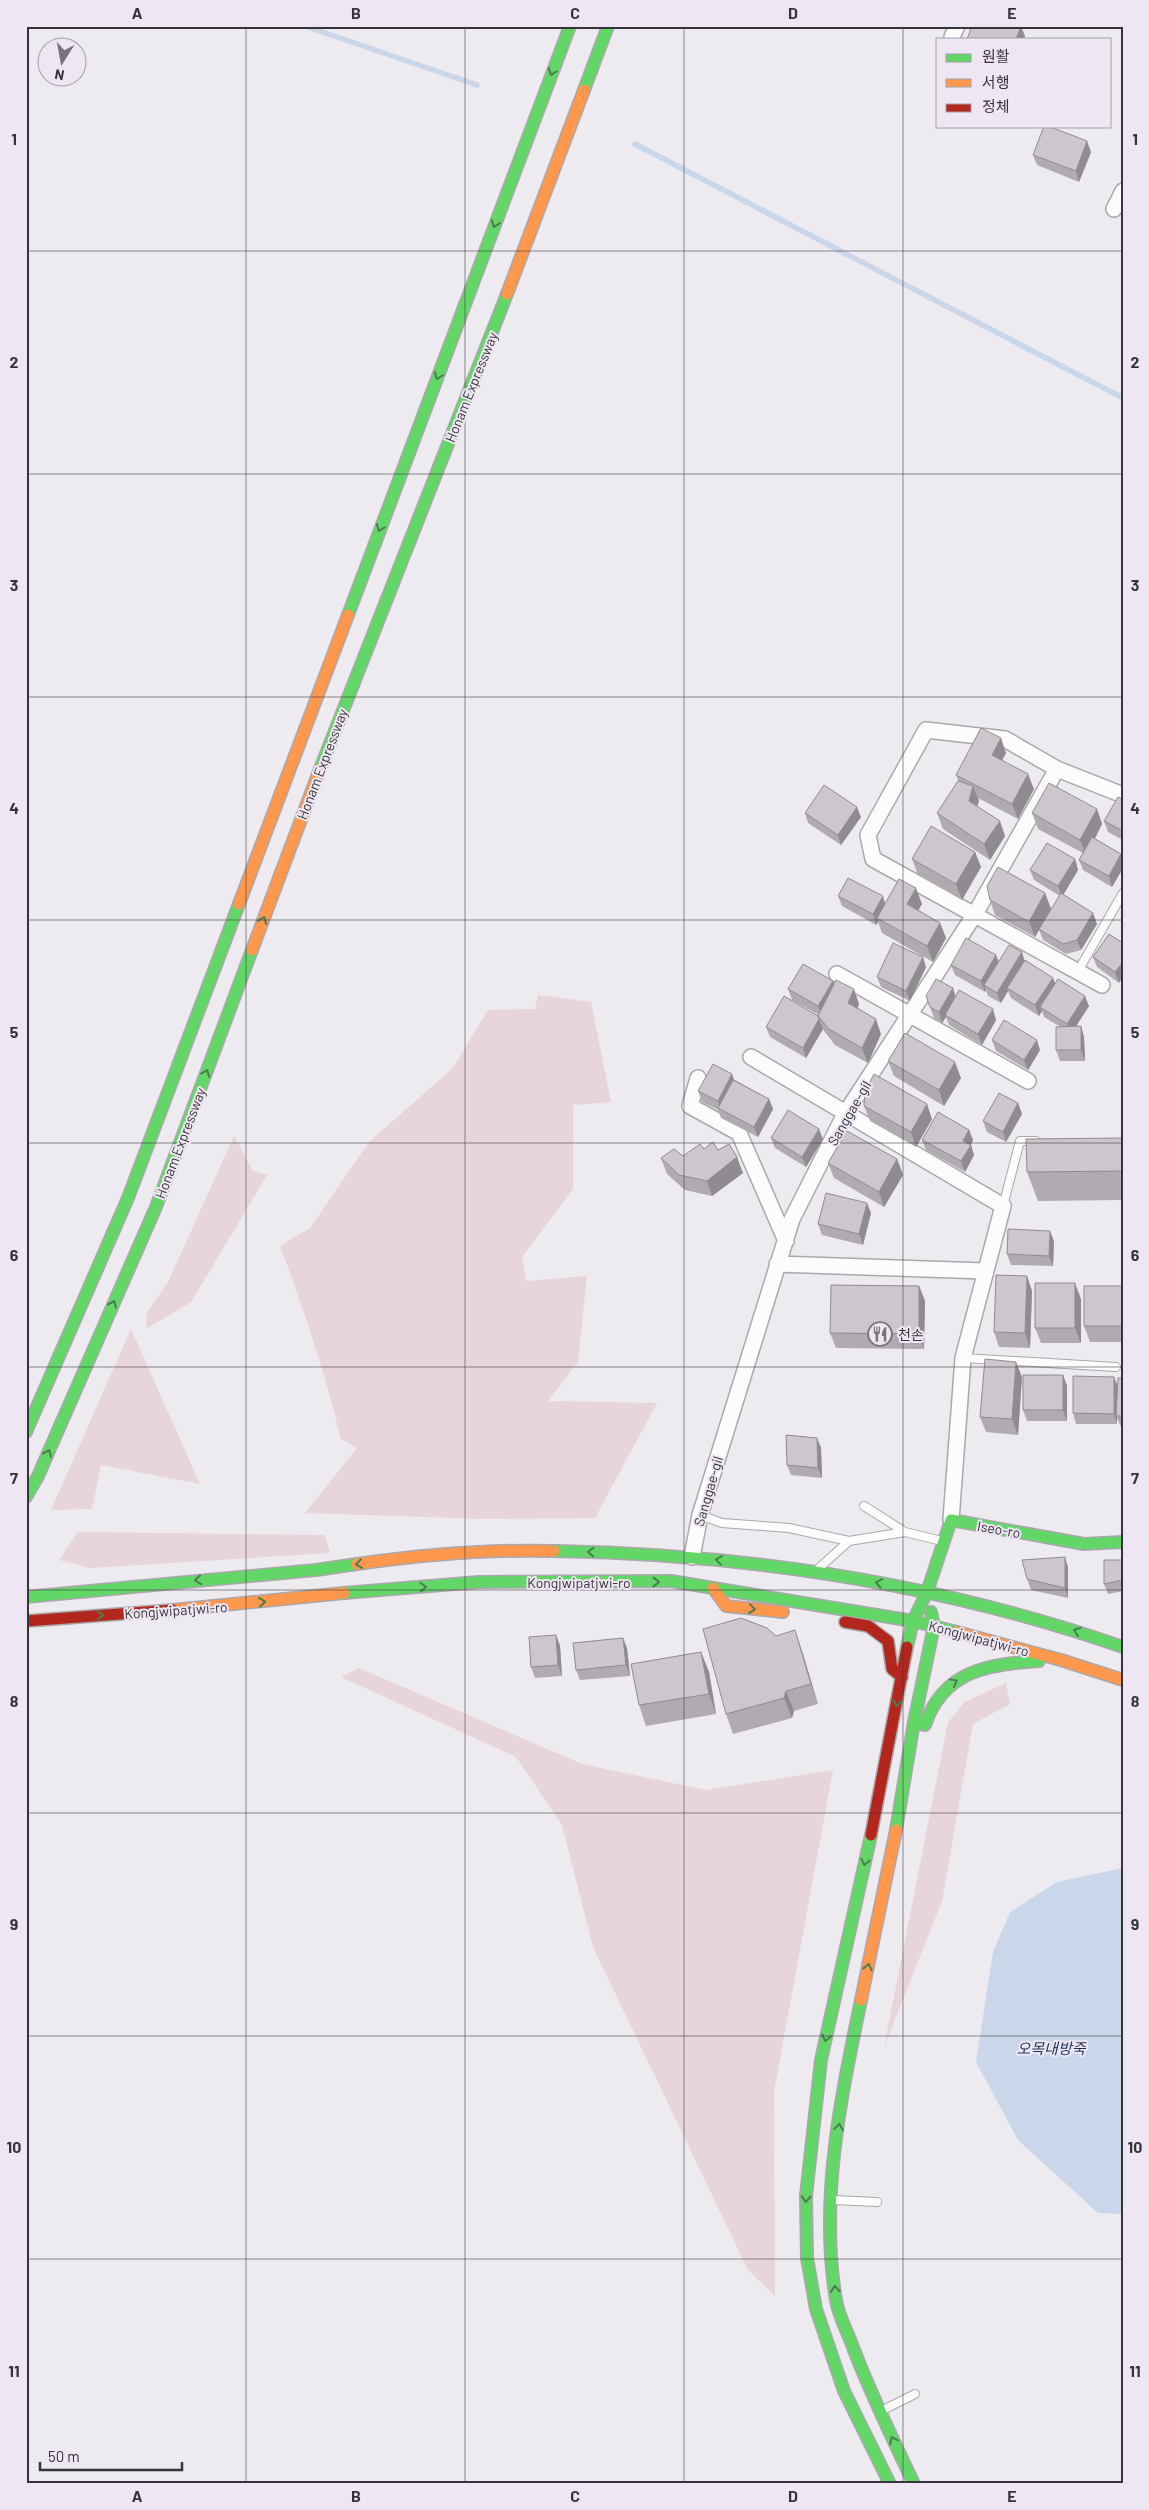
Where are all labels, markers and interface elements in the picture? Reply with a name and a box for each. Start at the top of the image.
text: A [132,3,143,22]
text: B [351,3,361,22]
text: C [570,3,580,22]
text: D [788,3,798,22]
text: E [1007,3,1017,22]
north arrow [38,38,88,88]
legend [936,38,1112,128]
text: 원활 [982,47,1010,65]
text: N [53,66,66,84]
one-way arrow [548,67,558,76]
text: 서행 [982,73,1010,91]
text: 정체 [982,97,1010,115]
text: 1 [11,129,17,148]
text: 1 [1132,129,1138,148]
one-way arrow [491,219,501,228]
street label: Honam Expressway [441,329,501,445]
text: 2 [10,352,19,371]
text: 2 [1131,352,1140,371]
one-way arrow [434,371,444,380]
one-way arrow [376,523,387,532]
text: 3 [10,575,18,594]
text: 3 [1131,575,1139,594]
street label: Honam Expressway [293,706,351,822]
text: 4 [9,798,19,817]
text: 4 [1130,798,1140,817]
one-way arrow [257,917,267,925]
text: 5 [10,1022,19,1041]
text: 5 [1131,1022,1140,1041]
one-way arrow [200,1069,210,1077]
street label: Sanggae-gil [824,1077,874,1149]
street label: Honam Expressway [151,1085,209,1201]
text: 6 [10,1245,19,1264]
text: 6 [1131,1245,1140,1264]
one-way arrow [106,1300,117,1309]
restaurant icon: 천손 [867,1321,893,1347]
place label: 천손 [898,1326,924,1343]
one-way arrow [41,1449,52,1458]
street label: Sanggae-gil [690,1454,726,1528]
text: 7 [10,1468,18,1487]
text: 7 [1131,1468,1139,1487]
street label: Iseo-ro [976,1517,1022,1541]
one-way arrow [587,1546,595,1557]
one-way arrow [714,1555,722,1566]
one-way arrow [355,1558,363,1569]
one-way arrow [193,1574,201,1585]
street label: Kongjwipatjwi-ro [527,1574,631,1591]
one-way arrow [652,1576,660,1587]
one-way arrow [875,1579,884,1589]
one-way arrow [420,1581,428,1592]
one-way arrow [258,1597,266,1608]
street label: Kongjwipatjwi-ro [124,1598,228,1622]
one-way arrow [748,1603,756,1614]
one-way arrow [96,1610,104,1621]
street label: Kongjwipatjwi-ro [927,1616,1031,1660]
one-way arrow [1073,1627,1081,1637]
one-way arrow [949,1678,958,1688]
text: 8 [10,1691,19,1710]
text: 8 [1131,1691,1140,1710]
one-way arrow [893,1698,903,1707]
one-way arrow [860,1857,871,1866]
text: 9 [10,1914,18,1933]
text: 9 [1131,1914,1139,1933]
one-way arrow [862,1963,873,1971]
one-way arrow [821,2033,831,2042]
water label: 오목내방죽 [1016,2039,1087,2057]
one-way arrow [833,2122,843,2131]
text: 10 [7,2137,21,2156]
text: 10 [1128,2137,1142,2156]
one-way arrow [801,2195,811,2203]
one-way arrow [830,2284,841,2292]
text: 11 [8,2361,20,2380]
text: 11 [1129,2361,1141,2380]
one-way arrow [889,2436,899,2445]
scale bar [40,2440,182,2472]
text: 50 m [48,2447,80,2465]
text: A [132,2486,143,2505]
text: B [351,2486,361,2505]
text: C [570,2486,580,2505]
text: D [788,2486,798,2505]
text: E [1007,2486,1017,2505]

